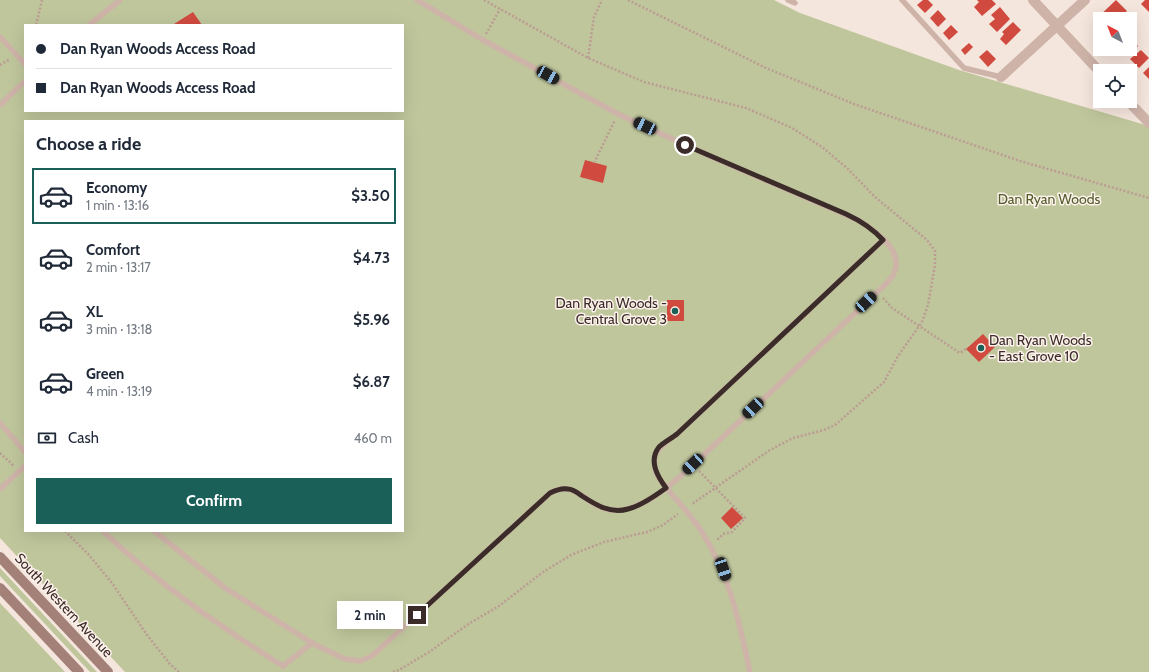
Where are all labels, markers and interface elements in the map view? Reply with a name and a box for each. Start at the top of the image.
north arrow [1093,12,1137,56]
map controls [1093,12,1137,108]
text: Dan Ryan Woods Access Road [60,40,256,58]
car [535,64,561,86]
button: locate [1093,64,1137,108]
text: Dan Ryan Woods Access Road [60,79,256,97]
car [632,115,658,137]
text: Choose a ride [36,133,141,155]
route start [676,136,694,154]
icon: car [38,178,74,214]
text: Economy [86,179,147,197]
text: $3.50 [351,187,390,205]
park label: Dan Ryan Woods [998,190,1100,208]
text: 1 min · 13:16 [86,197,149,213]
icon: car [38,240,74,276]
text: Comfort [86,241,140,259]
text: $4.73 [353,249,390,267]
text: 2 min · 13:17 [86,259,151,275]
car [853,289,879,315]
place label: Dan Ryan Woods - Central Grove 3 [555,294,667,328]
icon: car [38,302,74,338]
text: XL [86,303,103,321]
marker: Dan Ryan Woods - Central Grove 3 [670,306,680,316]
text: $5.96 [353,311,390,329]
text: 3 min · 13:18 [86,321,152,337]
place label: Dan Ryan Woods - East Grove 10 [989,331,1092,365]
marker: Dan Ryan Woods - East Grove 10 [976,343,986,353]
icon: car [38,364,74,400]
text: Green [86,365,124,383]
text: $6.87 [353,373,390,391]
text: 4 min · 13:19 [86,383,152,399]
car [740,395,766,421]
icon: cash [36,427,58,449]
text: Cash [68,429,99,447]
text: 460 m [354,430,392,446]
car [680,451,706,477]
button: Confirm [36,478,392,524]
street label: South Western Avenue [11,549,117,661]
car [713,556,733,582]
callout: 2 min [337,601,403,629]
route end [408,606,426,624]
text: 2 min [354,607,386,623]

